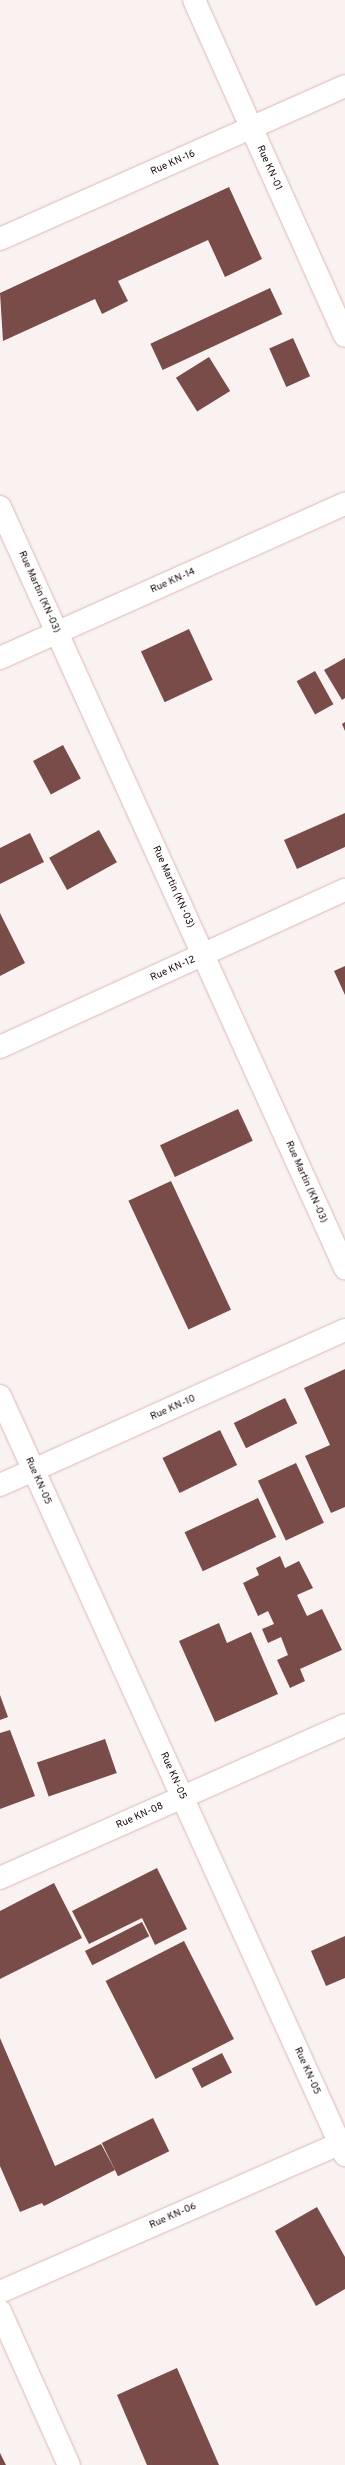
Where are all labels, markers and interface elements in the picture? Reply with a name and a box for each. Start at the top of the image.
street label: Rue KN-01 [254,144,284,192]
street label: Rue KN-16 [149,148,197,178]
street label: Rue Martin (KN-03) [16,549,62,635]
street label: Rue KN-14 [149,566,197,596]
street label: Rue Martin (KN-03) [150,844,196,930]
street label: Rue KN-12 [149,954,197,984]
street label: Rue Martin (KN-03) [283,1139,329,1225]
street label: Rue KN-10 [149,1393,197,1423]
street label: Rue KN-05 [22,1455,54,1507]
street label: Rue KN-05 [157,1750,189,1802]
street label: Rue KN-08 [115,1800,165,1832]
street label: Rue KN-05 [291,2045,323,2097]
street label: Rue KN-06 [148,2200,198,2232]

